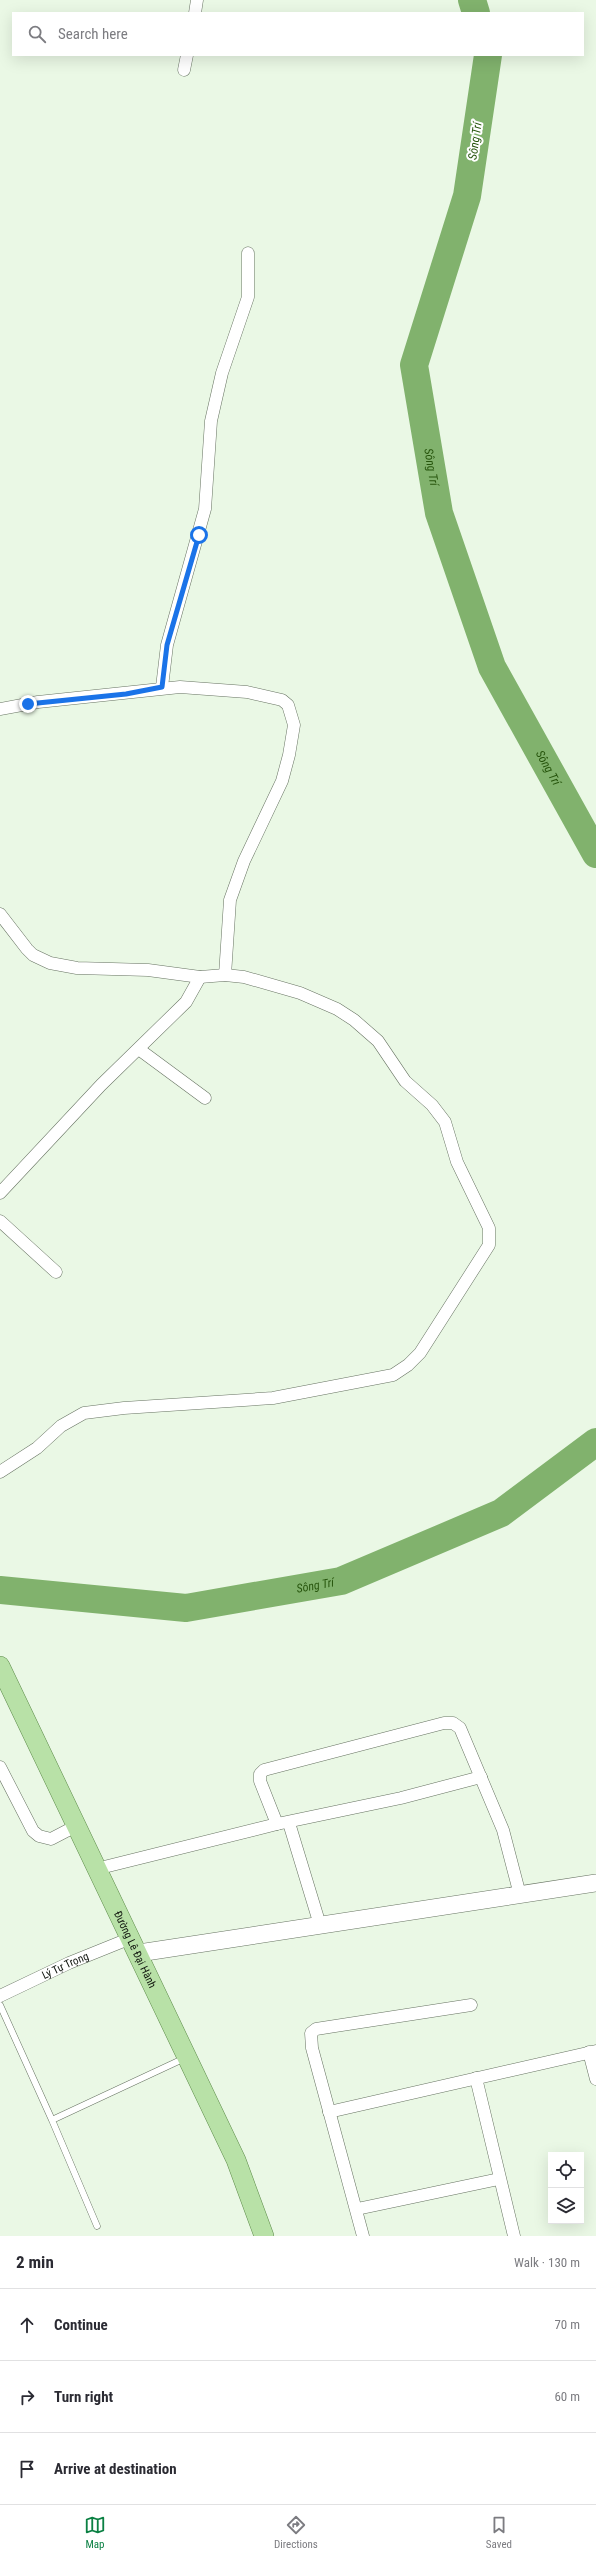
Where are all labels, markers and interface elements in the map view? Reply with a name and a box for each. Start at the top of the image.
search box [12,12,584,56]
icon: search [26,23,48,45]
text: Search here [58,25,128,43]
water label: Sông Trí [465,119,485,161]
water label: Sông Trí [421,447,442,489]
route start [190,526,208,544]
route end [19,695,37,713]
water label: Sông Trí [533,748,564,790]
water label: Sông Trí [295,1575,337,1596]
street label: Đường Lê Đại Hành [111,1909,159,1990]
street label: Lý Tự Trọng [40,1949,90,1982]
map controls [548,2152,584,2224]
button: locate [548,2152,584,2188]
button: layers [548,2188,584,2224]
text: 2 min [16,2252,54,2272]
text: Walk · 130 m [514,2255,580,2270]
icon: ahead [16,2314,38,2336]
text: Continue [54,2316,108,2334]
text: 70 m [554,2317,580,2332]
icon: right [16,2386,38,2408]
text: Turn right [54,2388,113,2406]
text: 60 m [554,2389,580,2404]
icon: arrive [16,2458,38,2480]
text: Arrive at destination [54,2460,177,2478]
tab: Map [84,2514,106,2551]
tab: Directions [274,2514,318,2551]
tab: Saved [486,2514,512,2551]

